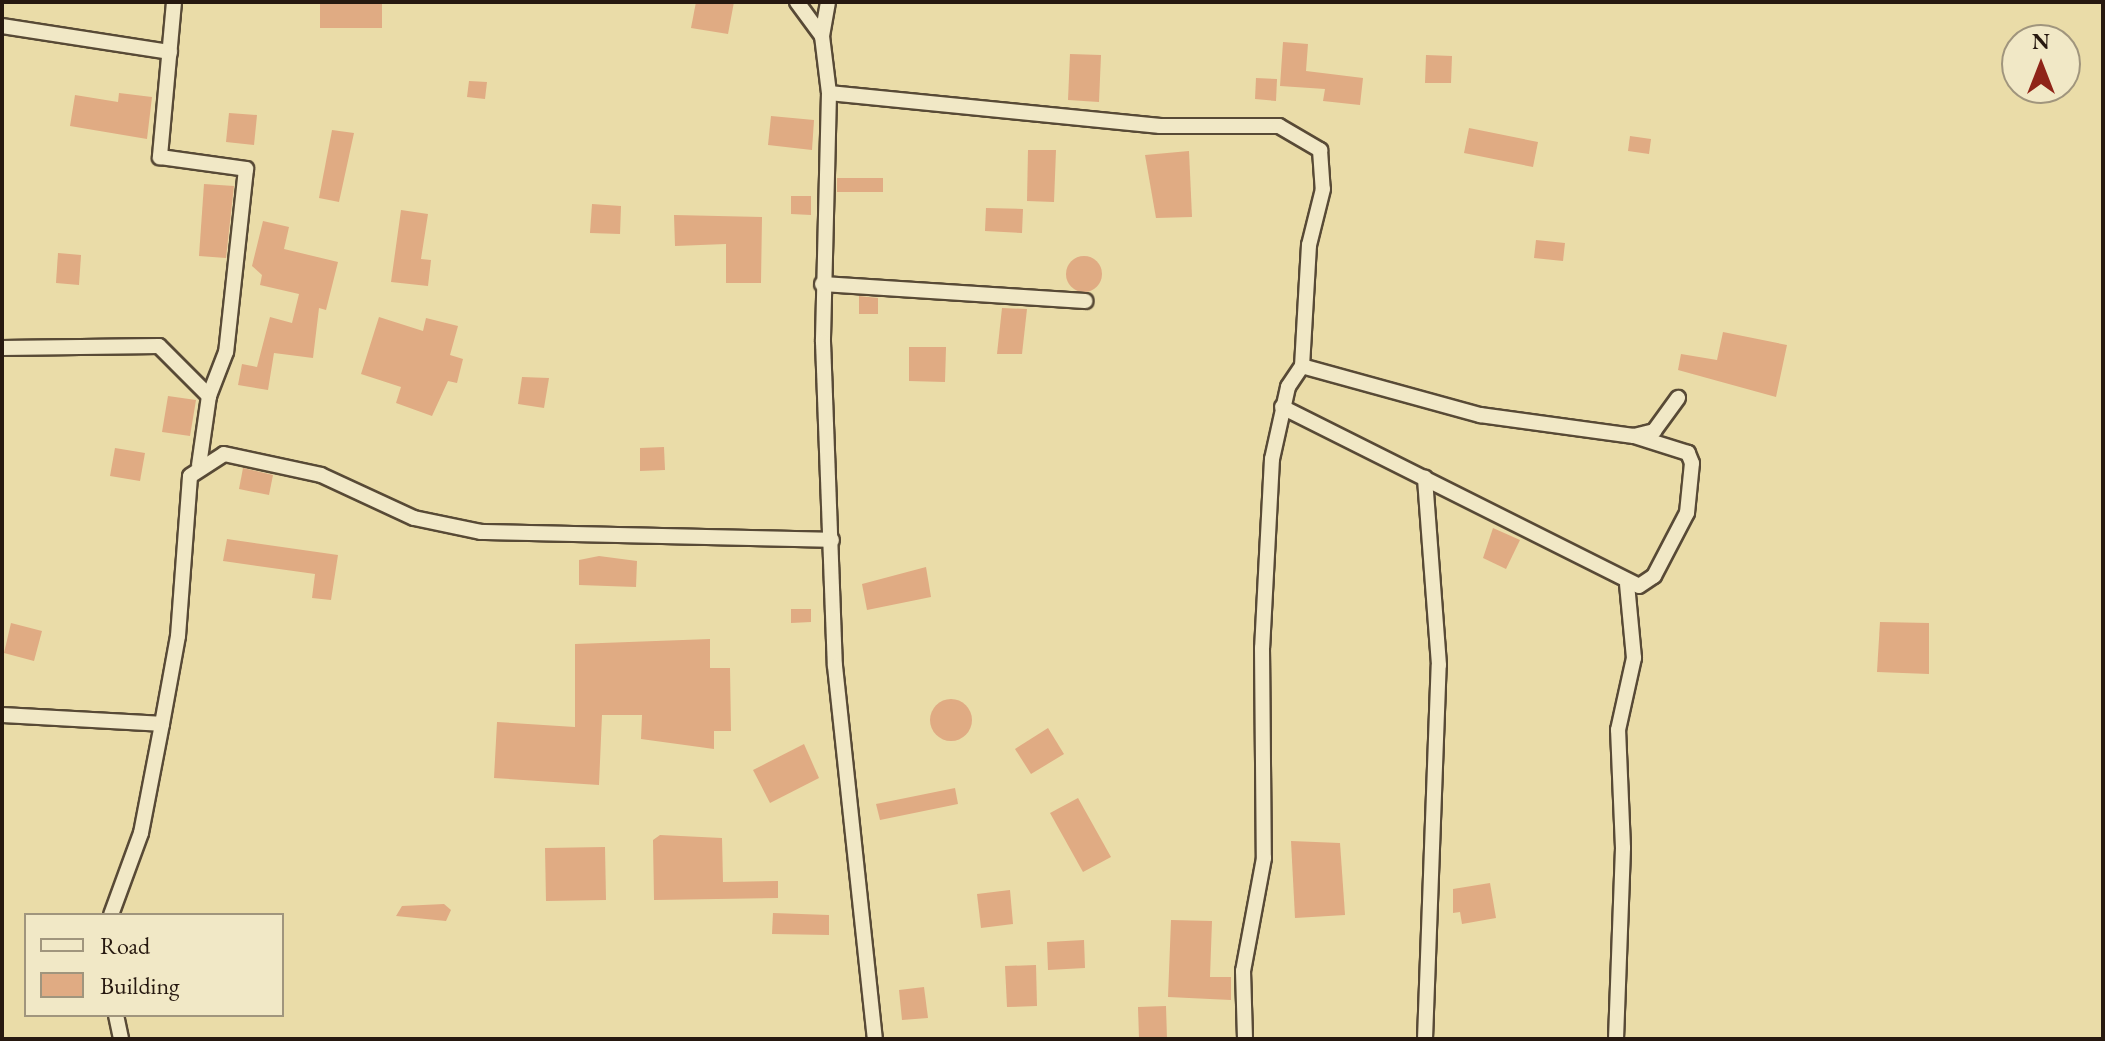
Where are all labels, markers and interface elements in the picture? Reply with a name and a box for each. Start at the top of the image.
north arrow [2001,24,2081,104]
text: N [2032,27,2050,56]
legend [24,913,284,1017]
text: Road [100,930,150,961]
text: Building [100,970,180,1001]

